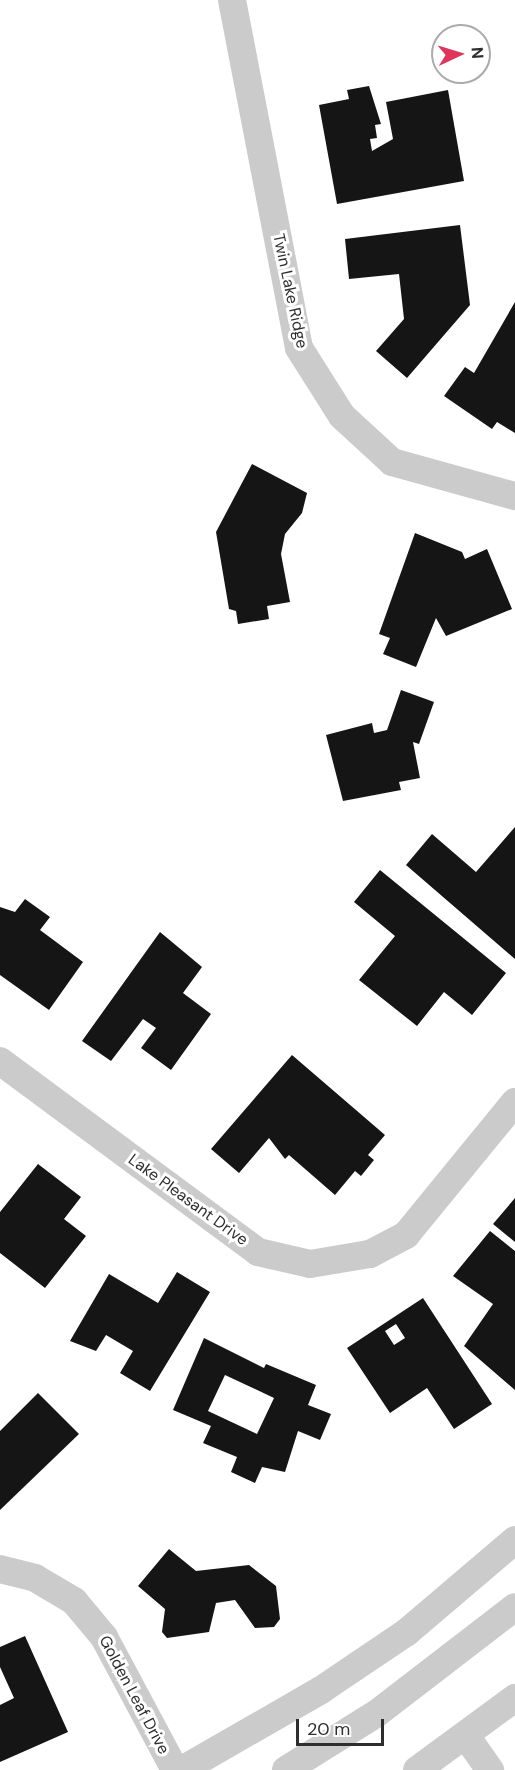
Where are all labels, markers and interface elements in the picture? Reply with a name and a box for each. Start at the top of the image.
north arrow [431,24,491,84]
text: N [467,46,488,59]
street label: Twin Lake Ridge [268,232,312,350]
street label: Lake Pleasant Drive [125,1150,251,1250]
street label: Golden Leaf Drive [95,1633,173,1757]
scale bar [299,1707,388,1745]
text: 20 m [307,1717,350,1741]

